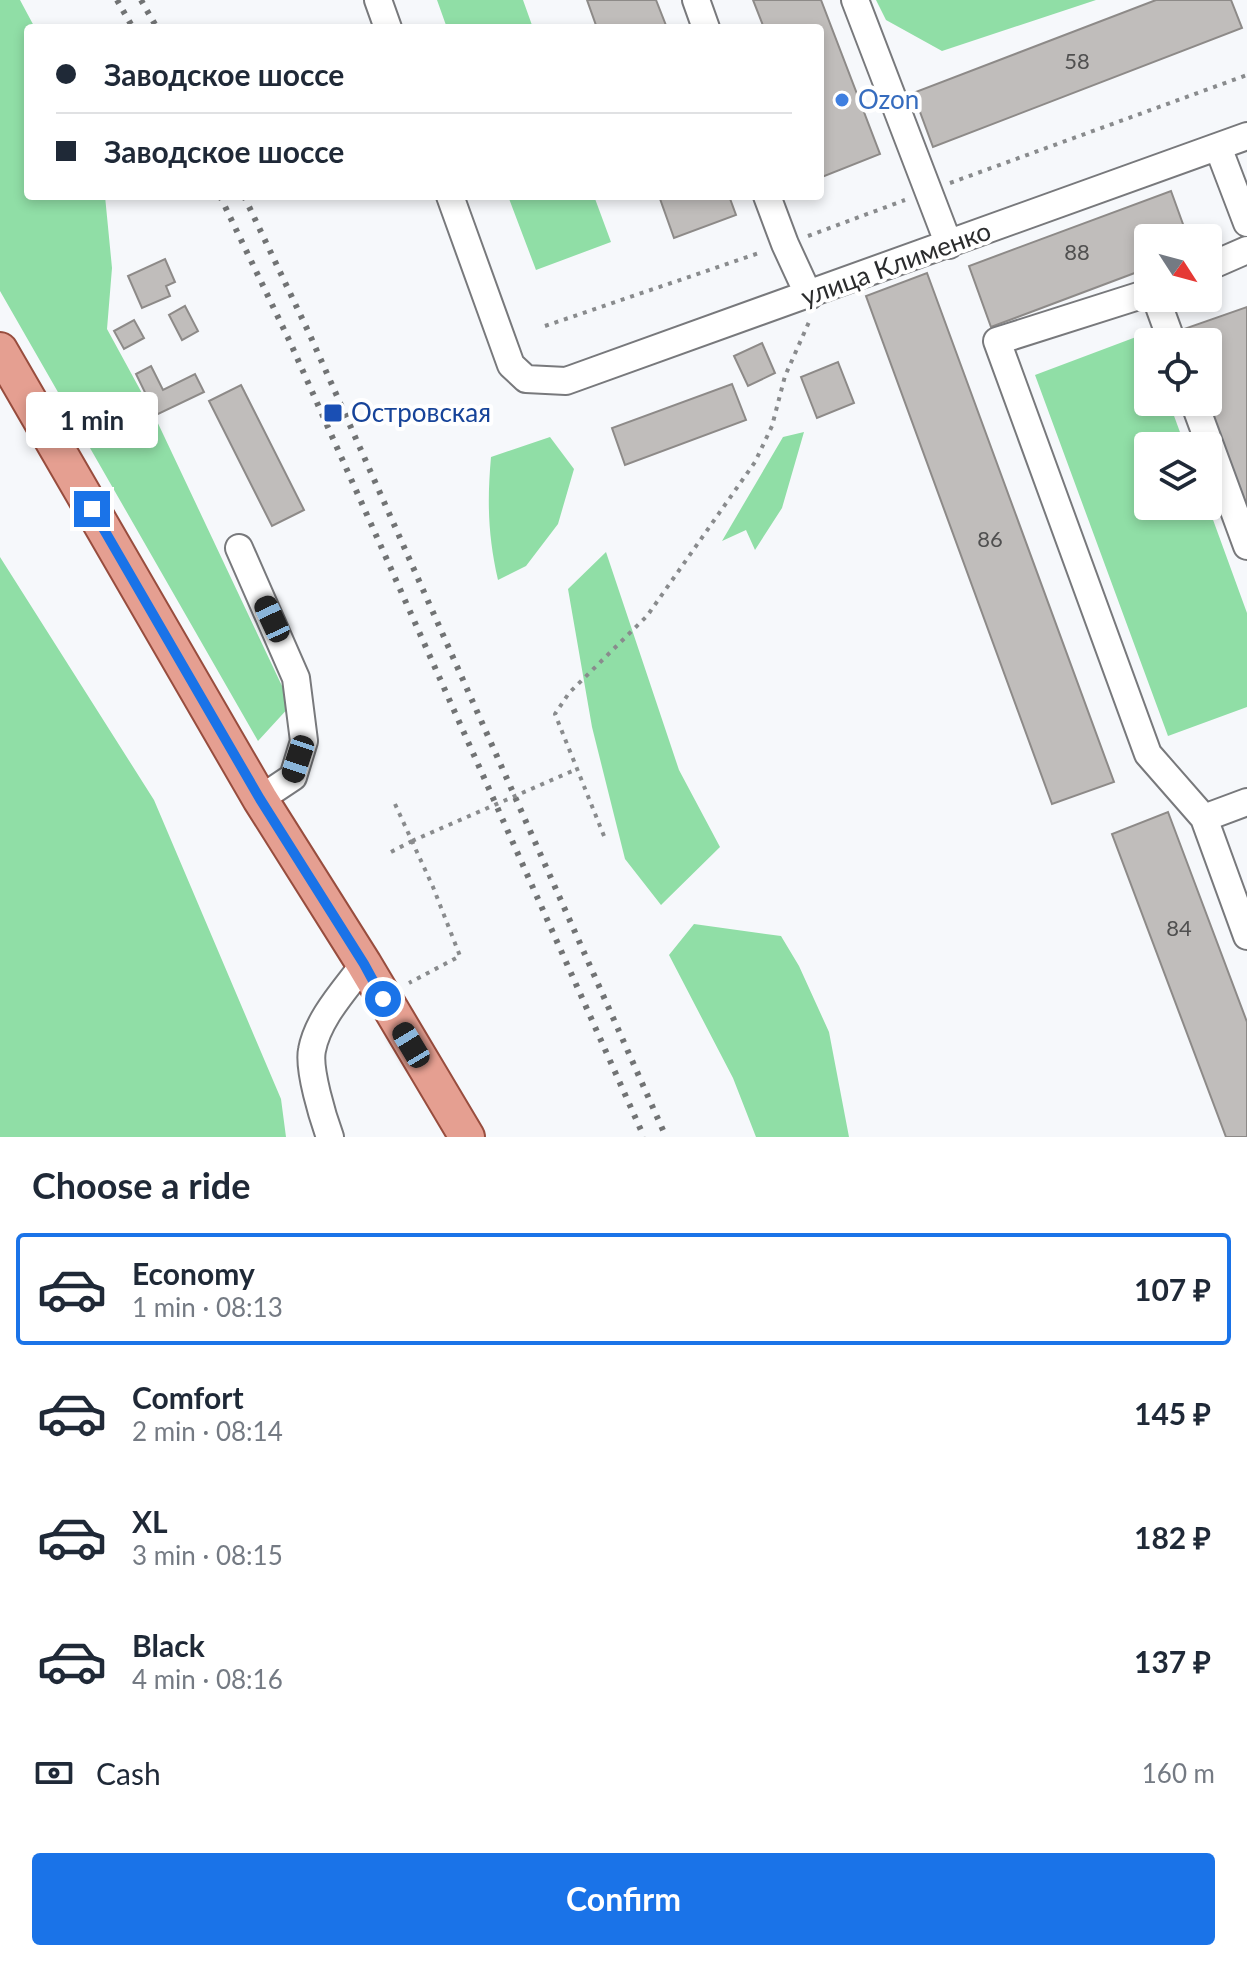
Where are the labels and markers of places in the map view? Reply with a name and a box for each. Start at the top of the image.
place label: Ozon [858,83,919,115]
marker: Ozon [833,91,851,109]
place label: Островская [351,396,491,428]
marker: Островская [322,402,344,424]

